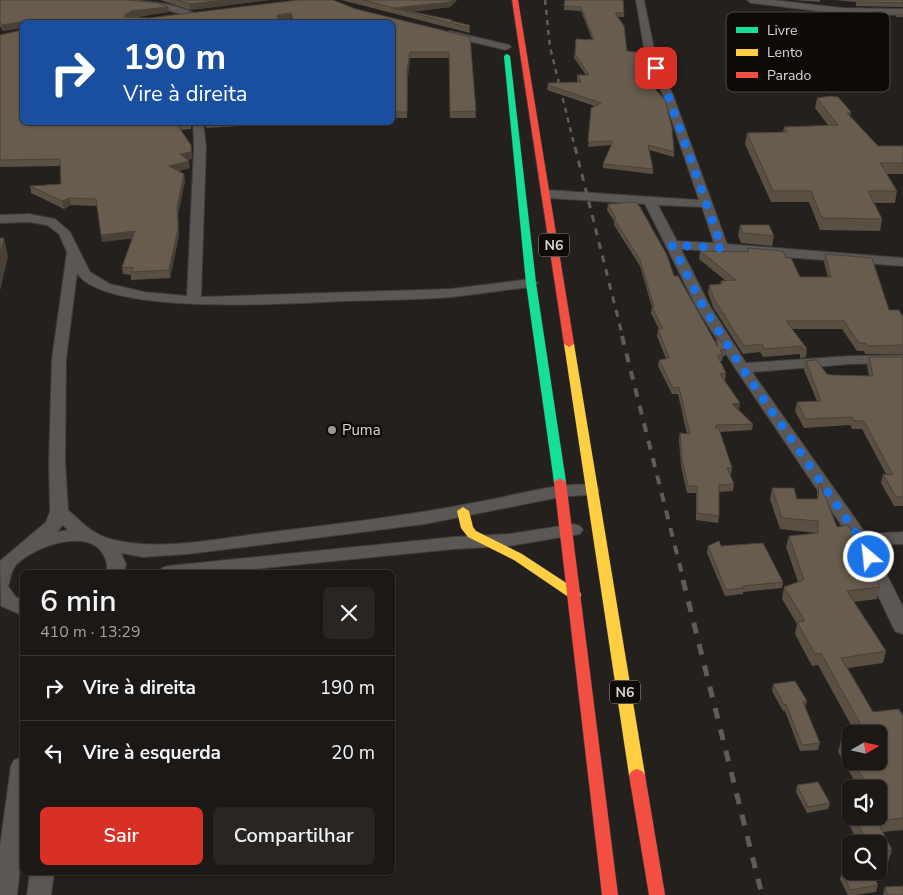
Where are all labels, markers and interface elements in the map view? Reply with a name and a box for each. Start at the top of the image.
legend [726,12,890,92]
text: Livre [767,21,797,40]
text: 190 m [123,34,226,81]
icon: right [40,40,105,105]
text: Lento [767,43,803,62]
pin [635,47,677,89]
icon: arrive [642,54,670,82]
text: Parado [767,66,811,85]
text: Vire à direita [123,79,248,109]
road number: N6 [539,234,569,256]
place label: Puma [342,420,381,440]
marker: Puma [326,424,338,436]
position arrow [842,530,894,582]
text: 6 min [40,581,116,622]
button: close [323,587,375,639]
text: 410 m · 13:29 [40,621,141,643]
icon: right [40,674,68,702]
text: Vire à direita [83,675,196,701]
text: 190 m [320,675,375,701]
road number: N6 [610,680,640,704]
north arrow [842,725,888,770]
map controls [842,725,887,880]
icon: left [40,739,68,767]
text: Vire à esquerda [83,740,221,766]
text: 20 m [331,740,375,766]
button: sound [842,780,887,825]
button: Sair [40,807,203,865]
button: Compartilhar [213,807,375,865]
button: search [842,835,887,880]

